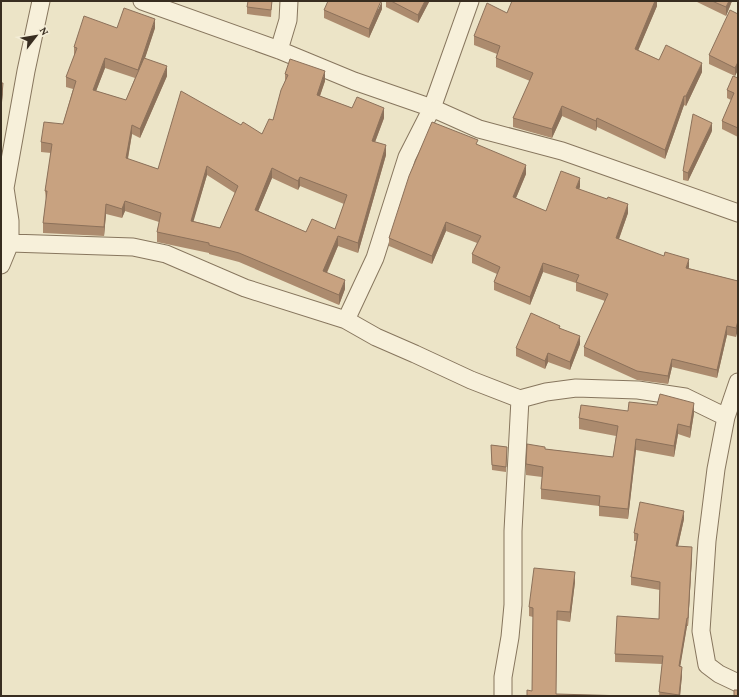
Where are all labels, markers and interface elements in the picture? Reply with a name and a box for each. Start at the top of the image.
north arrow [16,16,56,56]
text: N [37,25,52,38]

